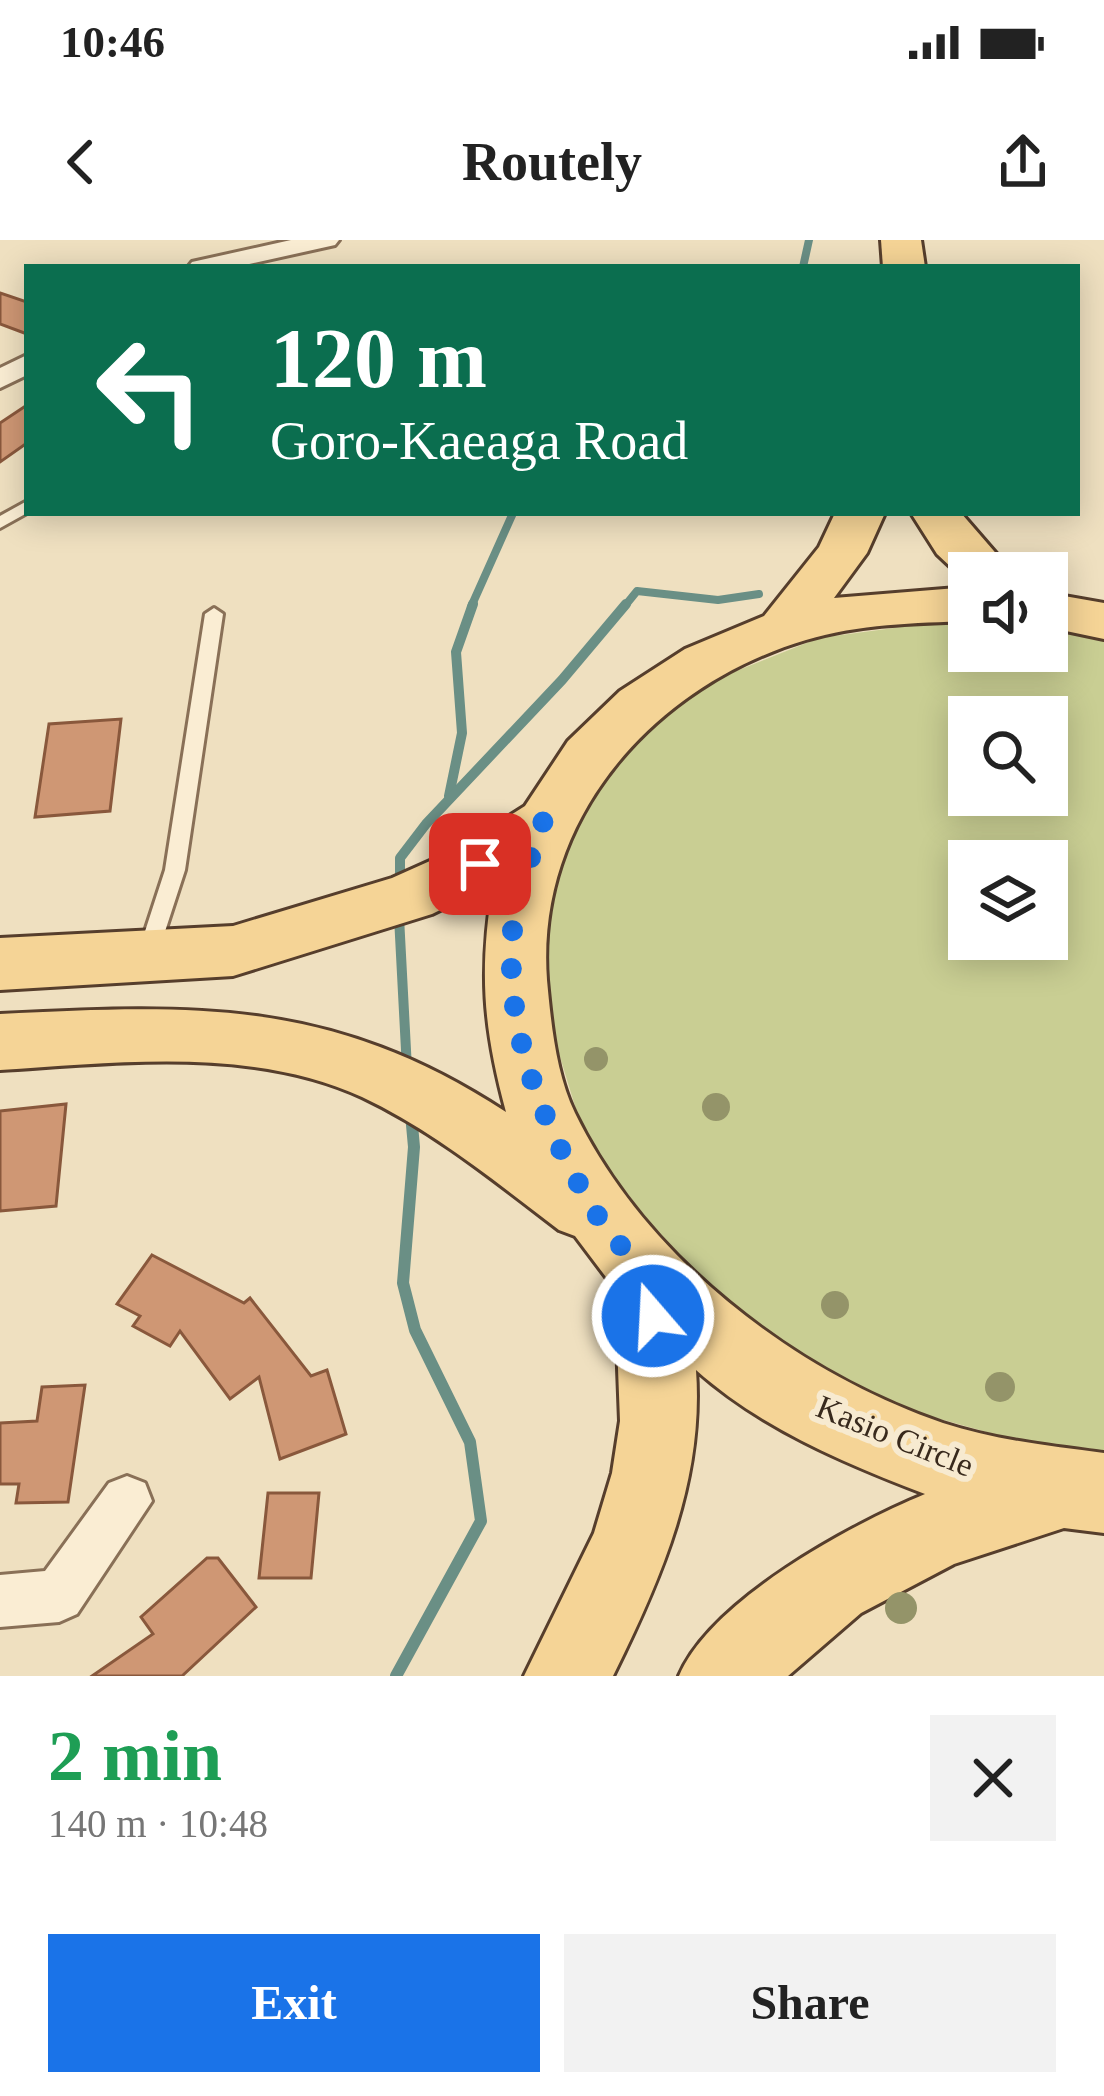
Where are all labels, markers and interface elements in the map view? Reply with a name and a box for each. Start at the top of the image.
text: 10:46 [60,17,165,67]
icon: back [48,129,114,195]
icon: share [990,129,1056,195]
text: Routely [462,132,642,192]
icon: left [72,312,228,468]
text: 120 m [270,312,487,405]
text: Goro-Kaeaga Road [270,411,688,471]
map controls [948,552,1068,960]
button: sound [948,552,1068,672]
button: search [948,696,1068,816]
pin [429,813,531,915]
icon: arrive [447,831,513,897]
button: layers [948,840,1068,960]
position arrow [590,1253,716,1379]
street label: Kasio Circle [811,1388,979,1484]
button: close [930,1715,1056,1841]
text: 2 min [48,1716,222,1796]
text: 140 m · 10:48 [48,1802,268,1845]
button: Exit [48,1934,540,2072]
button: Share [564,1934,1056,2072]

